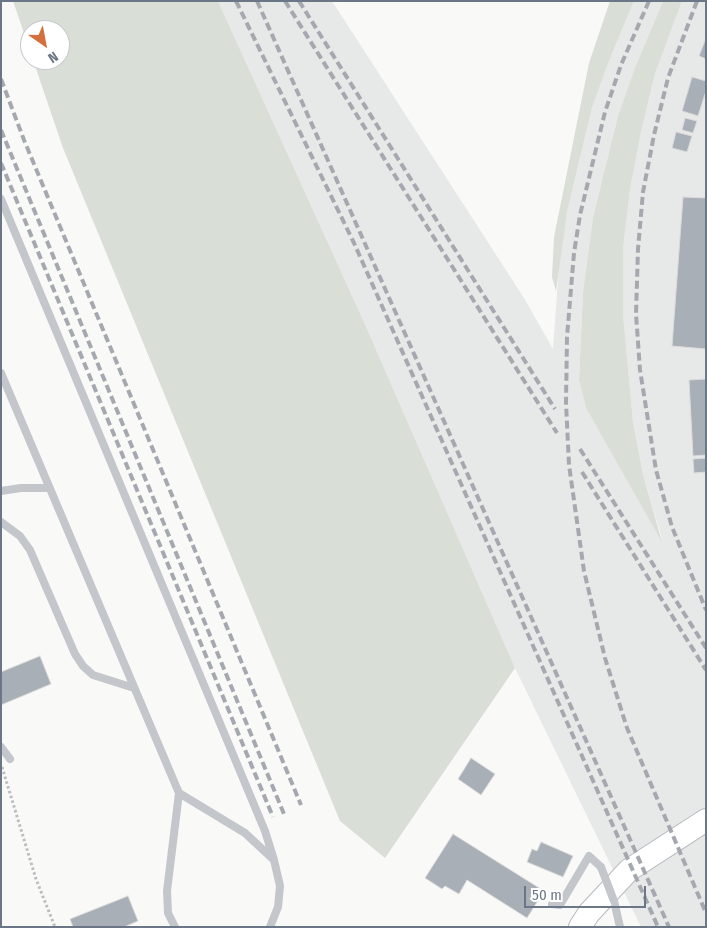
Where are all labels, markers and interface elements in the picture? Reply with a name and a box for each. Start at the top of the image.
north arrow [20,20,70,70]
text: N [45,48,61,67]
scale bar [527,876,650,908]
text: 50 m [532,886,562,904]

